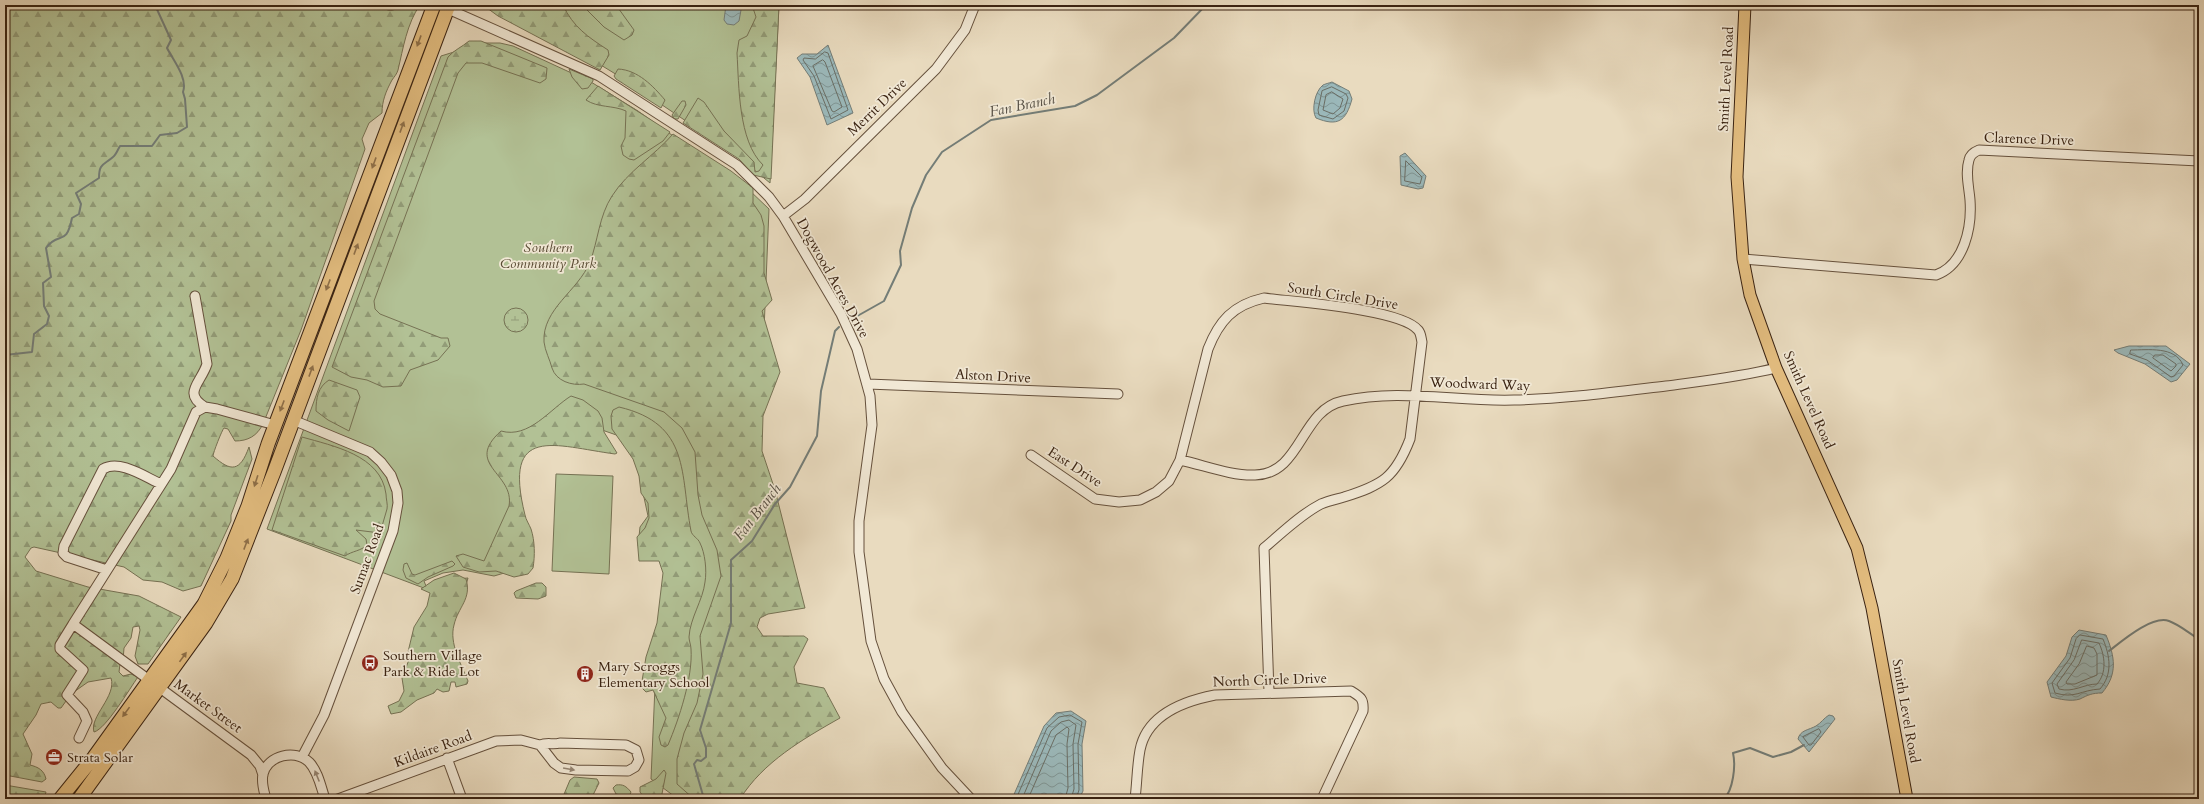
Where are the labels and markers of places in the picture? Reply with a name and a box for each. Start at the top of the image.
place label: Southern Village Park & Ride Lot [383,646,482,681]
bus stop icon: Southern Village Park & Ride Lot [360,653,380,673]
place label: Mary Scroggs Elementary School [598,657,710,692]
building icon: Mary Scroggs Elementary School [575,664,595,684]
office icon: Strata Solar [44,747,64,767]
place label: Strata Solar [67,748,134,767]

